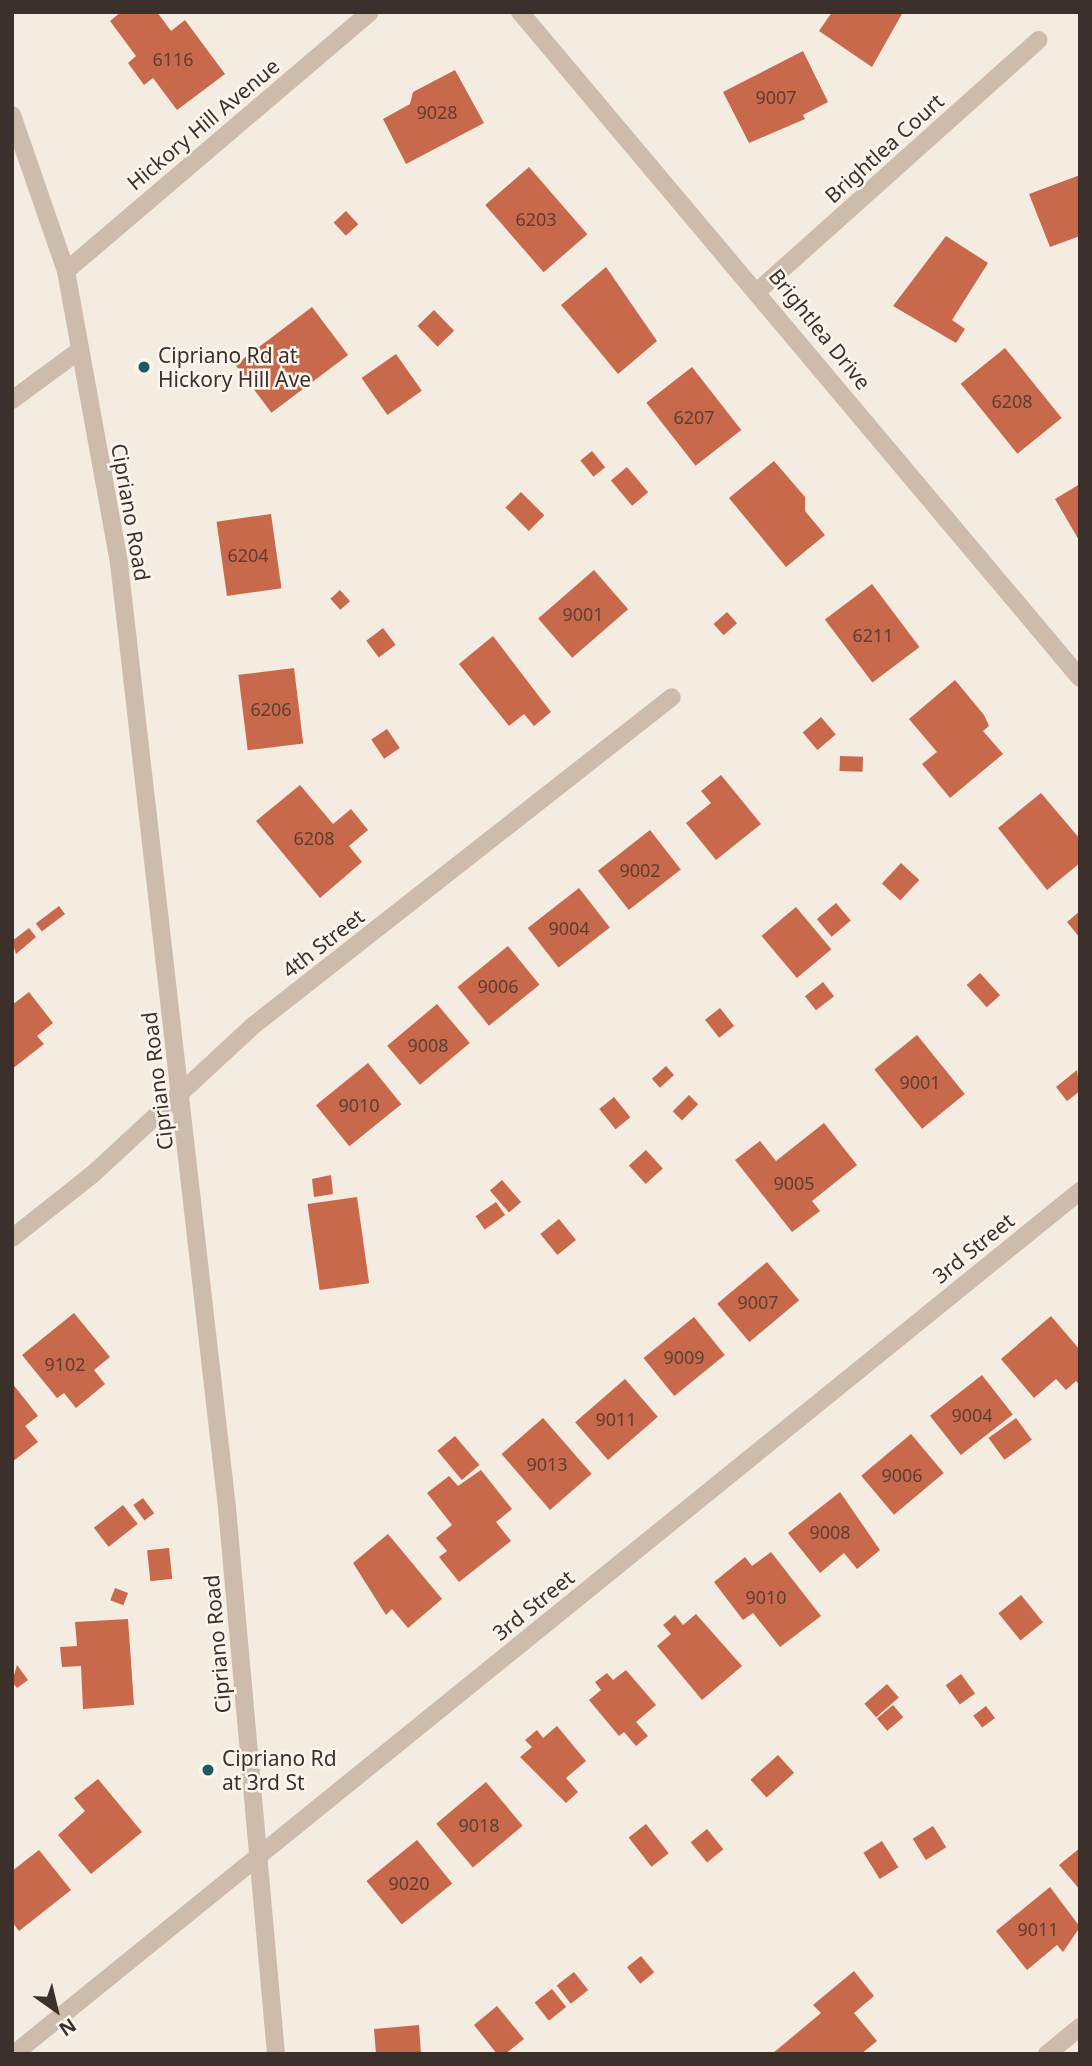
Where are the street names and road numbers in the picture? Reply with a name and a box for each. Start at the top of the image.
street label: Hickory Hill Avenue [122,53,284,195]
street label: Brightlea Court [819,88,949,208]
street label: Brightlea Drive [764,264,876,394]
street label: Cipriano Road [107,441,155,583]
street label: 4th Street [277,903,369,983]
street label: Cipriano Road [136,1010,178,1152]
street label: 3rd Street [927,1208,1019,1288]
street label: 3rd Street [487,1565,579,1645]
street label: Cipriano Road [198,1574,236,1714]

